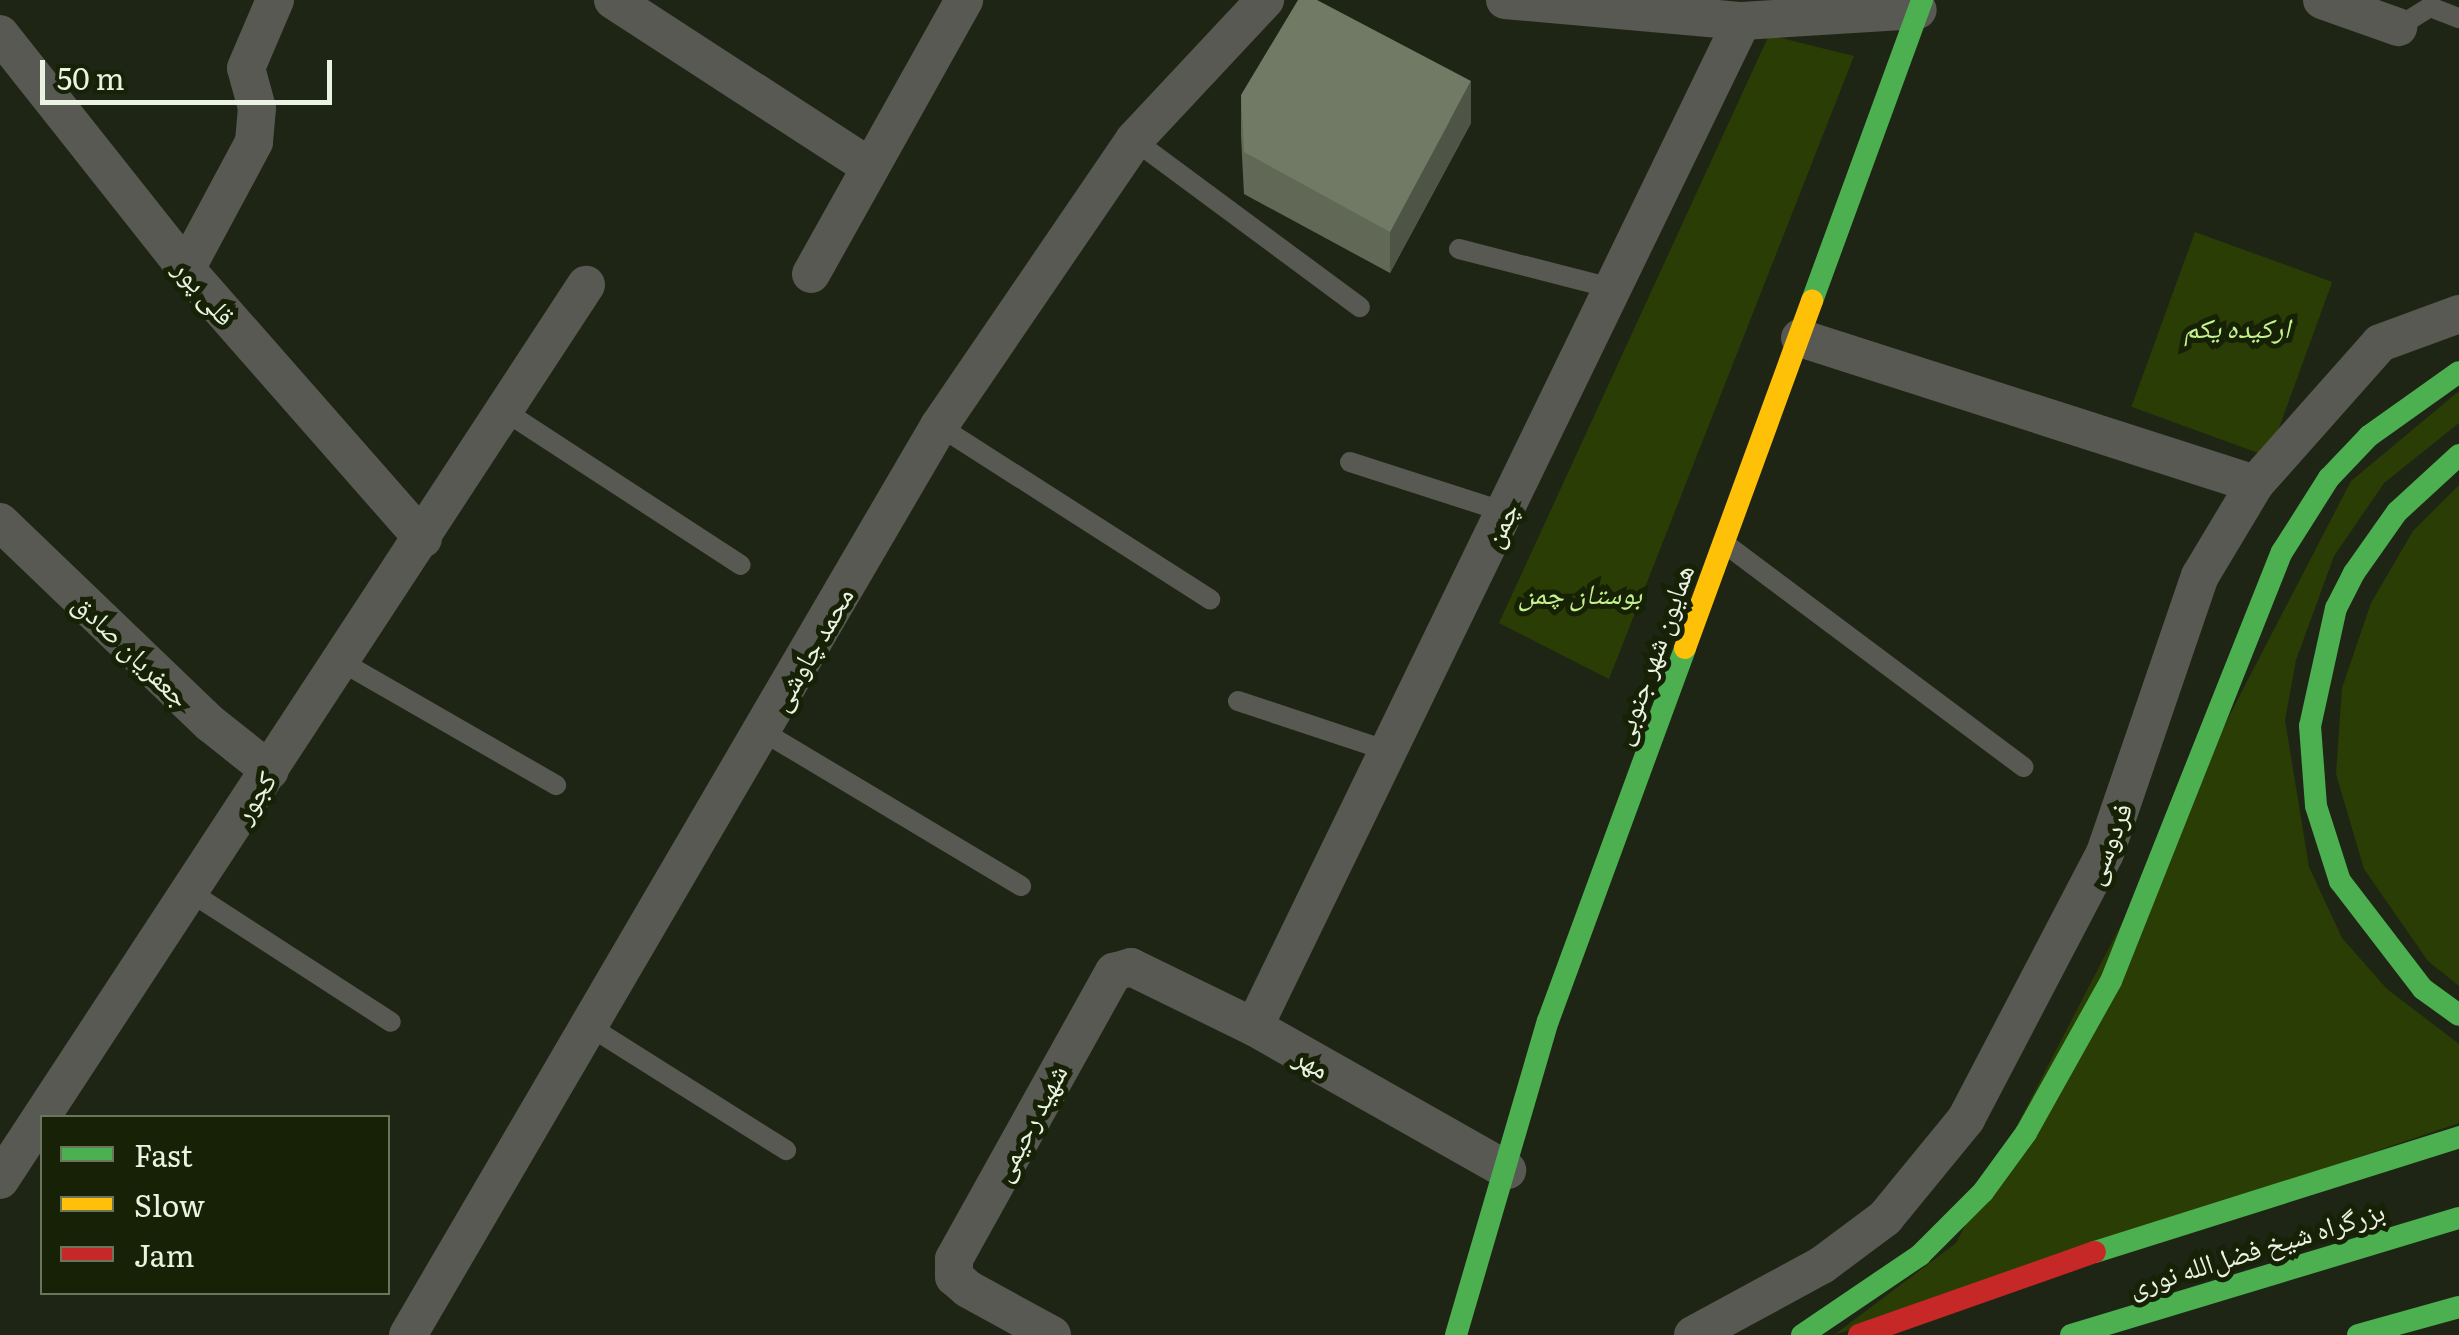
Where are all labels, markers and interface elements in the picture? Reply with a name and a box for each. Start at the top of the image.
scale bar [45,40,338,102]
text: 50 m [57,55,125,99]
street label: قلی پور [168,251,244,331]
park label: ارکیده یکم [2184,309,2290,343]
street label: چمن [1474,496,1524,552]
street label: همایون‌ شهر جنوبی [1603,559,1699,749]
park label: بوستان چمن [1518,575,1642,609]
street label: محمد چاوشی [761,580,859,716]
street label: جعفریان صادق [68,585,198,713]
street label: کجور [224,764,282,828]
street label: فردوسی [2074,797,2138,889]
street label: مهر [1290,1038,1336,1084]
street label: شهید رحیمی [983,1058,1073,1186]
legend [40,1115,390,1295]
text: Fast [134,1132,193,1176]
text: Slow [134,1182,205,1226]
street label: بزرگراه شیخ فضل‌الله نوری [2124,1192,2388,1302]
text: Jam [134,1232,194,1276]

